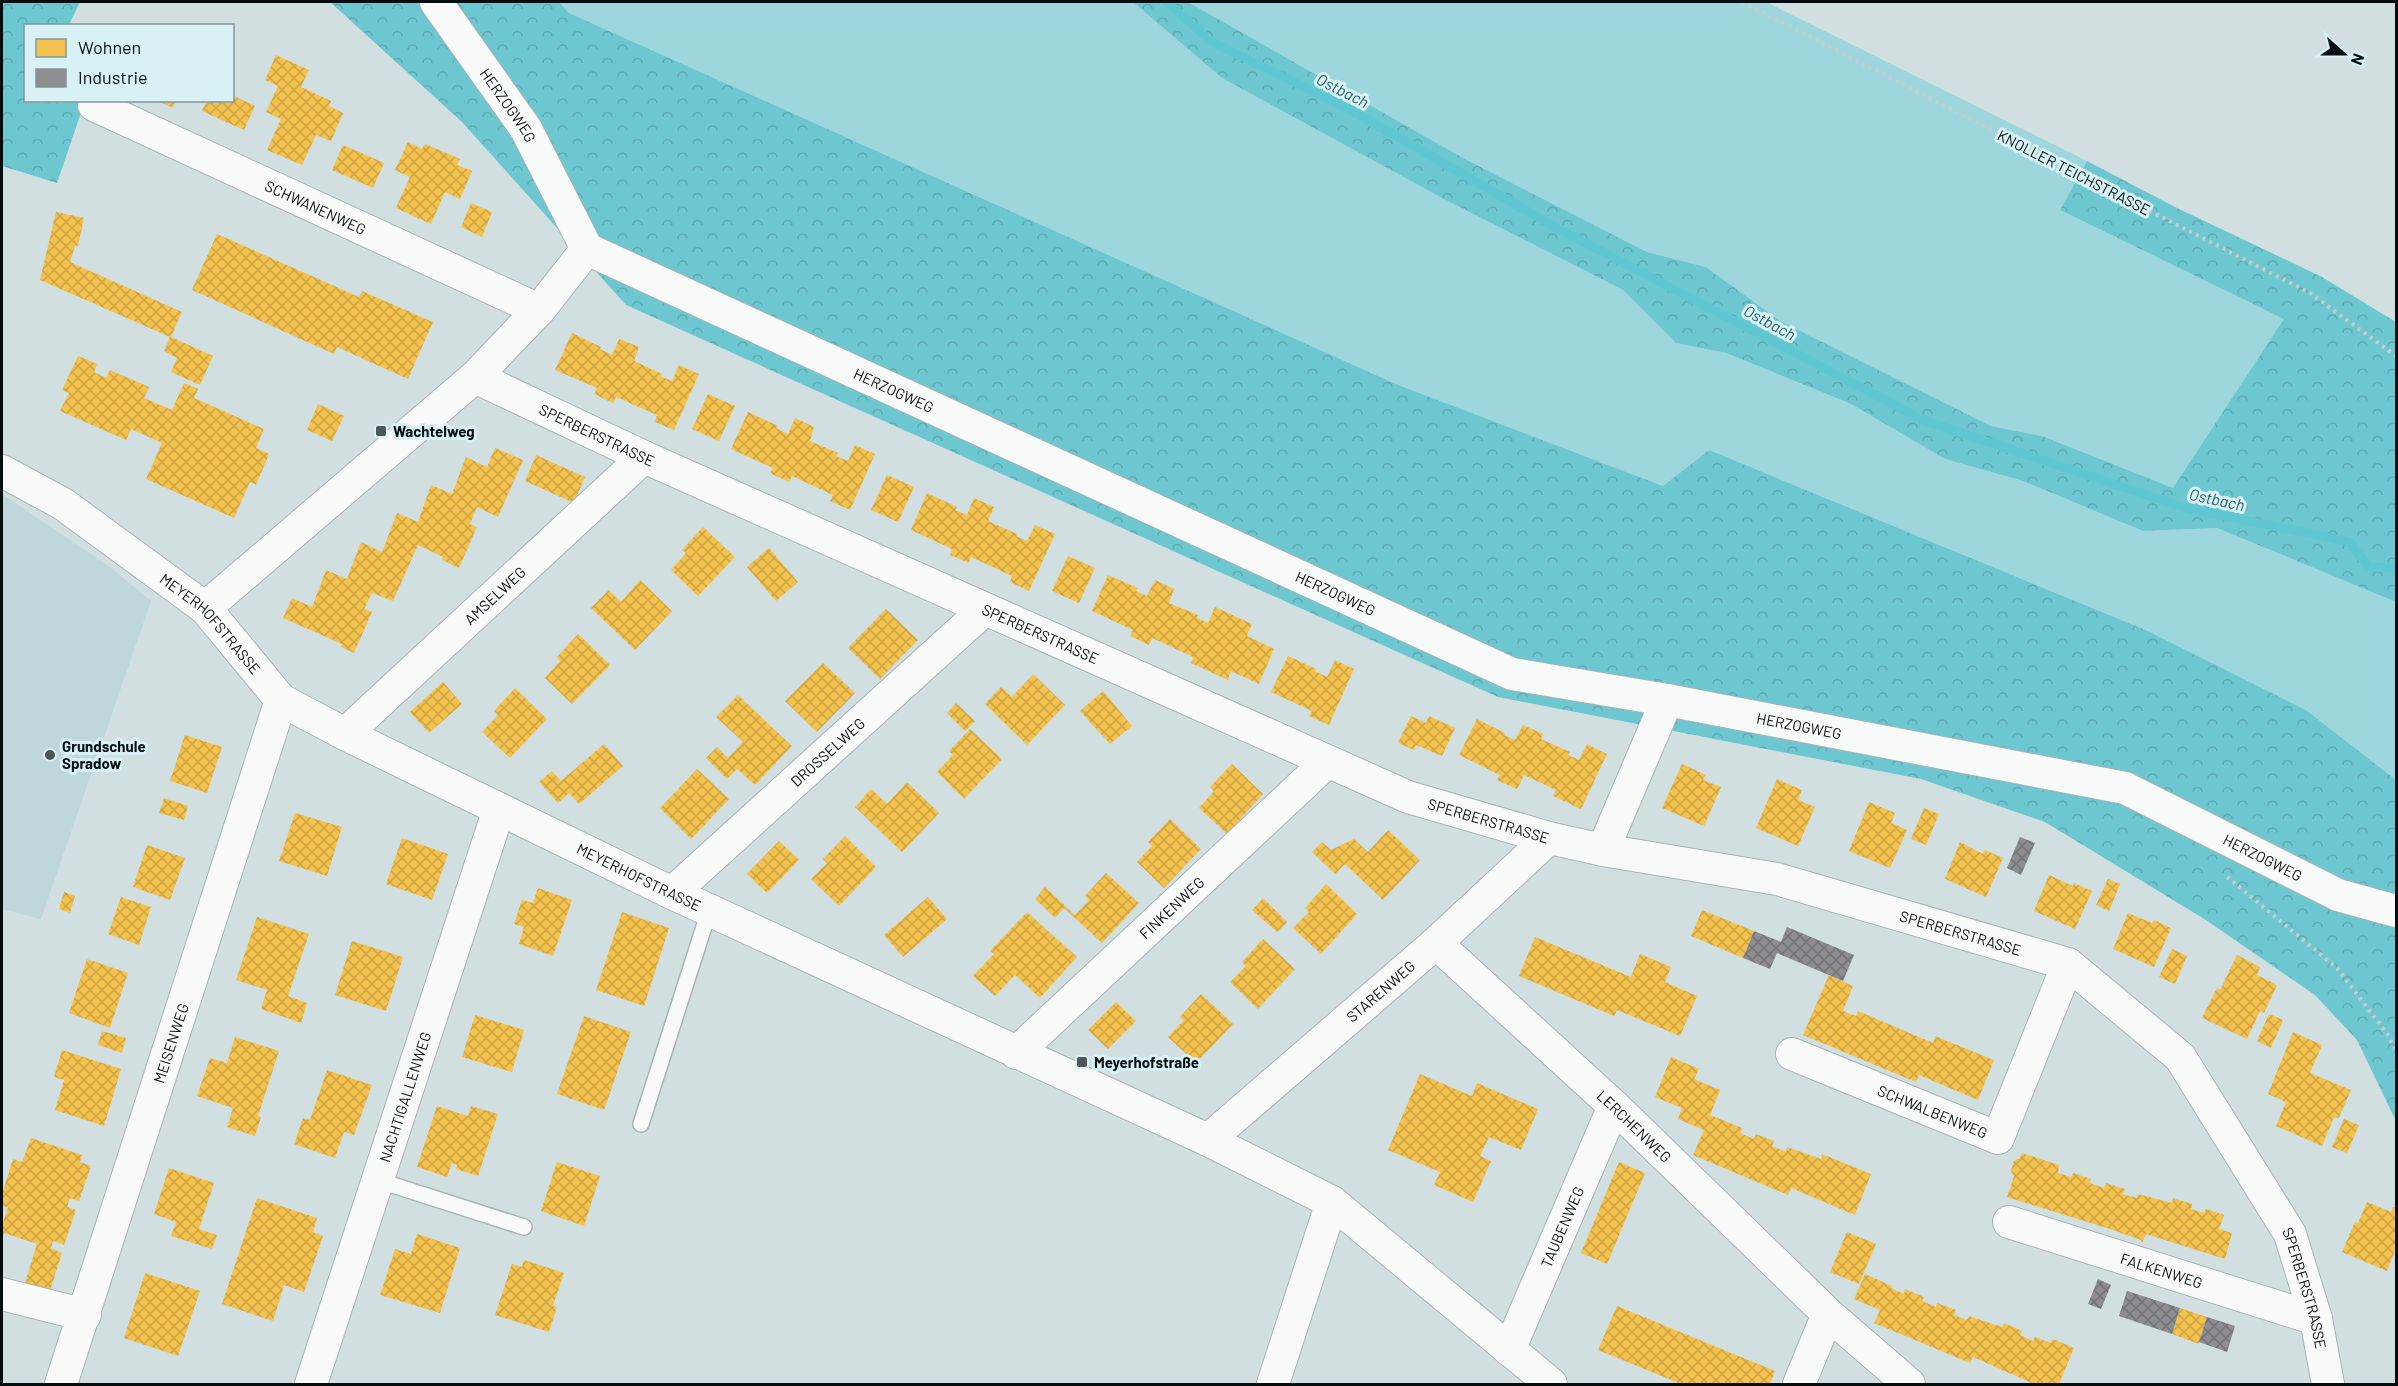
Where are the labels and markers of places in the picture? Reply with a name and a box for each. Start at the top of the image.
place label: Wachtelweg [393,422,475,440]
marker: Wachtelweg [374,424,388,438]
place label: Grundschule Spradow [62,737,146,772]
marker: Grundschule Spradow [43,748,57,762]
place label: Meyerhofstraße [1094,1053,1199,1071]
marker: Meyerhofstraße [1075,1055,1089,1069]

